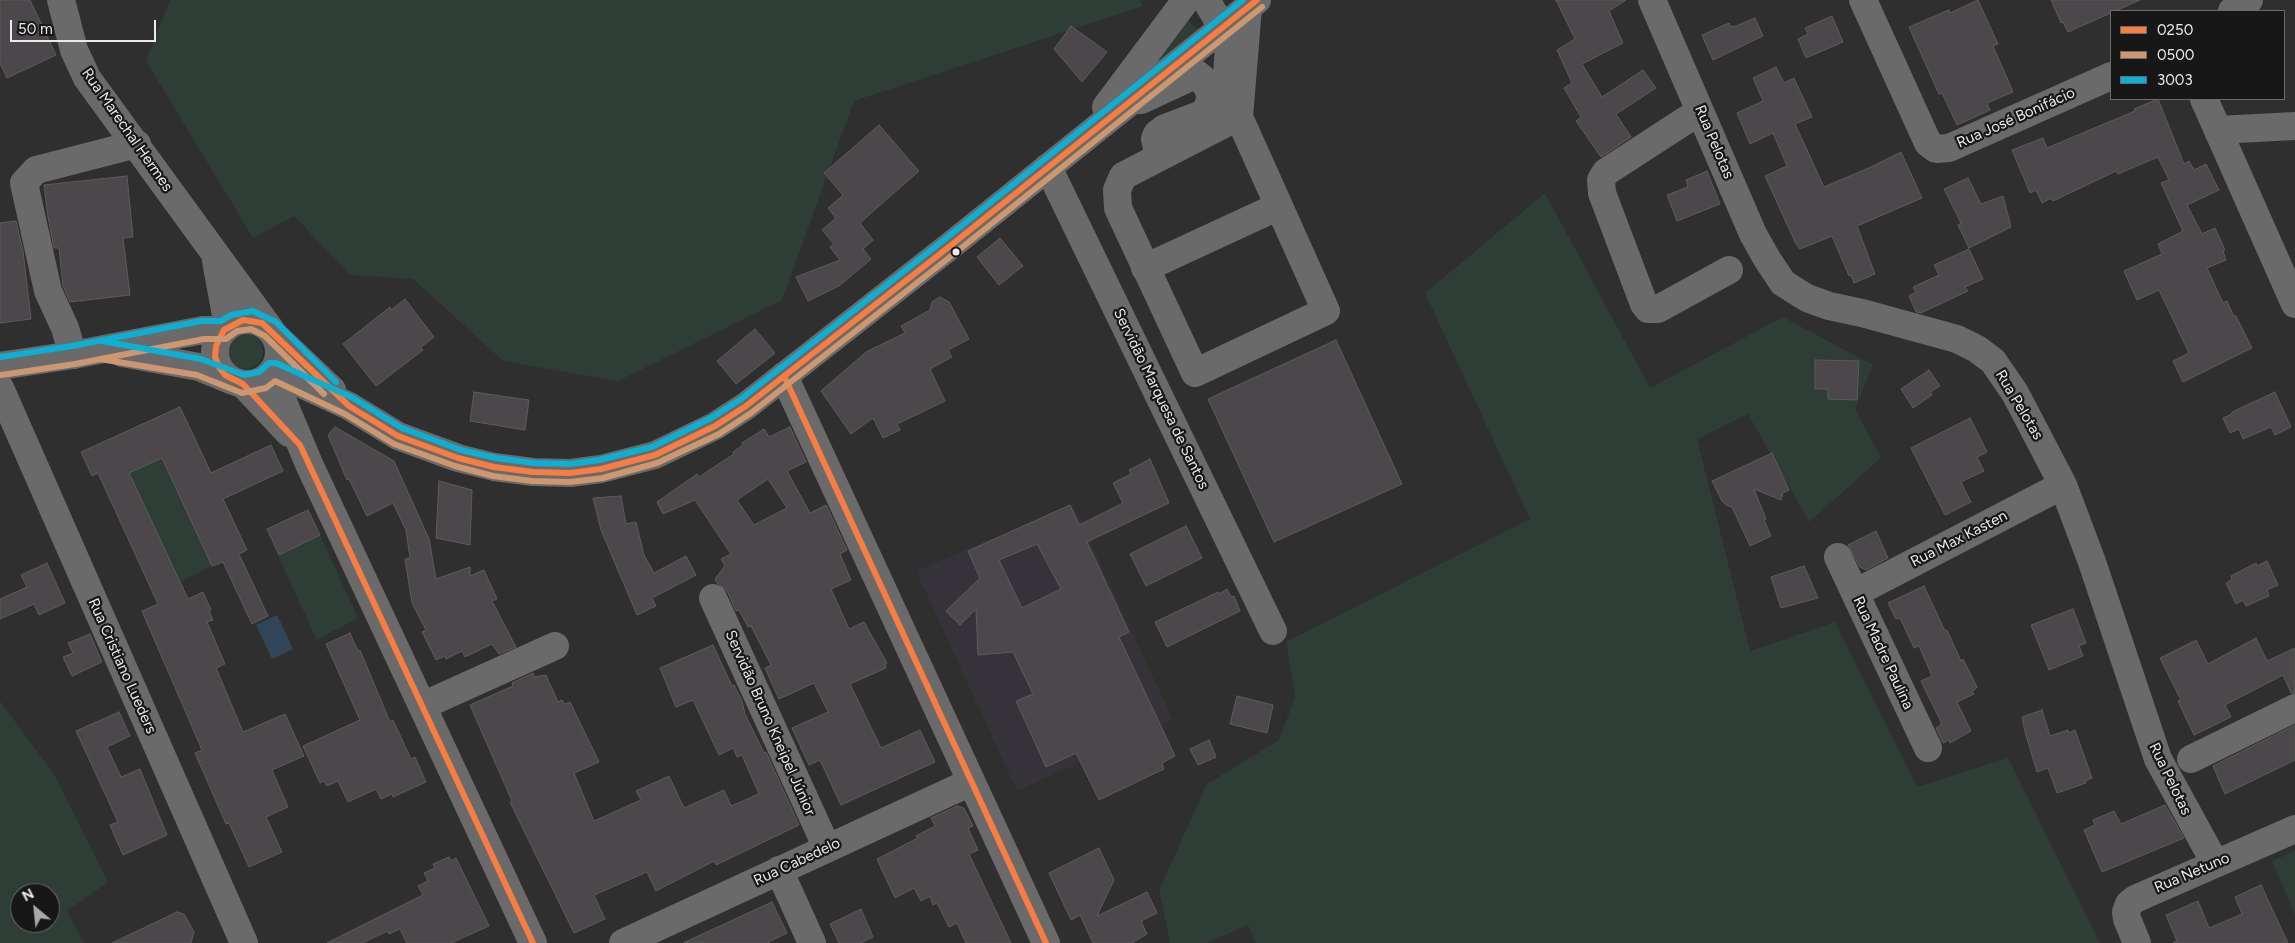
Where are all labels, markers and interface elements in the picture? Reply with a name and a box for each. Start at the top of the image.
scale bar [12,10,159,42]
legend [2110,10,2285,100]
text: 50 m [18,20,53,38]
text: 0250 [2157,21,2193,39]
text: 0500 [2157,46,2194,64]
street label: Rua Marechal Hermes [78,65,176,195]
text: 3003 [2157,71,2193,89]
street label: Rua José Bonifácio [1954,84,2078,152]
street label: Rua Pelotas [1690,103,1738,181]
unlabelled marker [951,247,961,257]
street label: Servidão Marquesa de Santos [1109,306,1213,492]
street label: Rua Pelotas [1991,367,2047,443]
street label: Rua Max Kasten [1908,507,2010,571]
street label: Rua Madre Paulina [1849,594,1917,712]
street label: Rua Cristiano Lueders [84,595,160,737]
street label: Servidão Bruno Kneipel Júnior [721,628,819,818]
street label: Rua Pelotas [2145,740,2195,818]
street label: Rua Cabedelo [751,834,843,890]
street label: Rua Netuno [2152,849,2232,897]
north arrow [10,883,60,933]
text: N [19,885,37,905]

